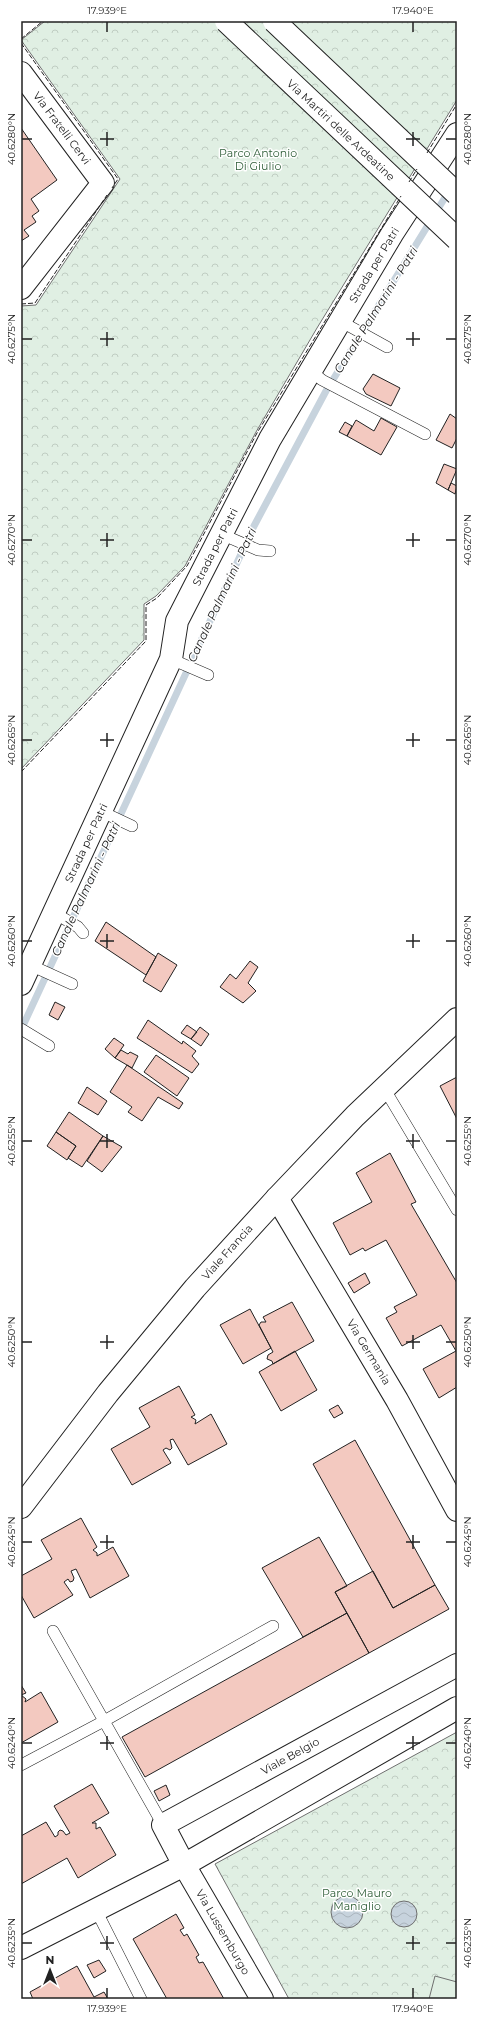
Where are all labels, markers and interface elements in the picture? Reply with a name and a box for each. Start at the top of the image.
text: 17.939°E [87,4,127,17]
text: 17.940°E [392,4,434,17]
street label: Via Martiri delle Ardeatine [284,76,398,184]
street label: Via Fratelli Cervi [30,89,94,167]
text: 40.6280°N [5,113,18,165]
text: 40.6280°N [461,113,474,165]
park label: Parco Antonio Di Giulio [219,146,297,173]
street label: Strada per Patri [346,225,402,305]
water label: Canale Palmarini - Patri [330,243,421,376]
text: 40.6275°N [5,314,18,364]
text: 40.6275°N [461,314,474,364]
street label: Strada per Patri [189,506,241,588]
text: 40.6270°N [5,514,18,566]
text: 40.6270°N [461,514,474,566]
water label: Canale Palmarini - Patri [184,524,260,664]
text: 40.6265°N [5,715,18,765]
text: 40.6265°N [461,715,474,765]
street label: Strada per Patri [62,801,111,885]
water label: Canale Palmarini - Patri [48,818,124,958]
text: 40.6260°N [5,915,18,967]
text: 40.6260°N [461,915,474,967]
text: 40.6255°N [5,1116,18,1166]
text: 40.6255°N [461,1116,474,1166]
street label: Viale Francia [198,1221,256,1283]
text: 40.6250°N [5,1316,18,1368]
text: 40.6250°N [461,1316,474,1368]
street label: Via Germania [344,1317,394,1387]
text: 40.6245°N [5,1516,18,1568]
text: 40.6245°N [461,1516,474,1568]
text: 40.6240°N [5,1717,18,1769]
text: 40.6240°N [461,1717,474,1769]
street label: Viale Belgio [258,1734,322,1778]
park label: Parco Mauro Maniglio [322,1886,392,1913]
street label: Via Lussemburgo [193,1887,253,1977]
text: 40.6235°N [5,1918,18,1968]
text: 40.6235°N [461,1918,474,1968]
north arrow [30,1950,70,1990]
text: N [46,1953,54,1967]
text: 17.939°E [87,2002,127,2015]
text: 17.940°E [392,2002,434,2015]

